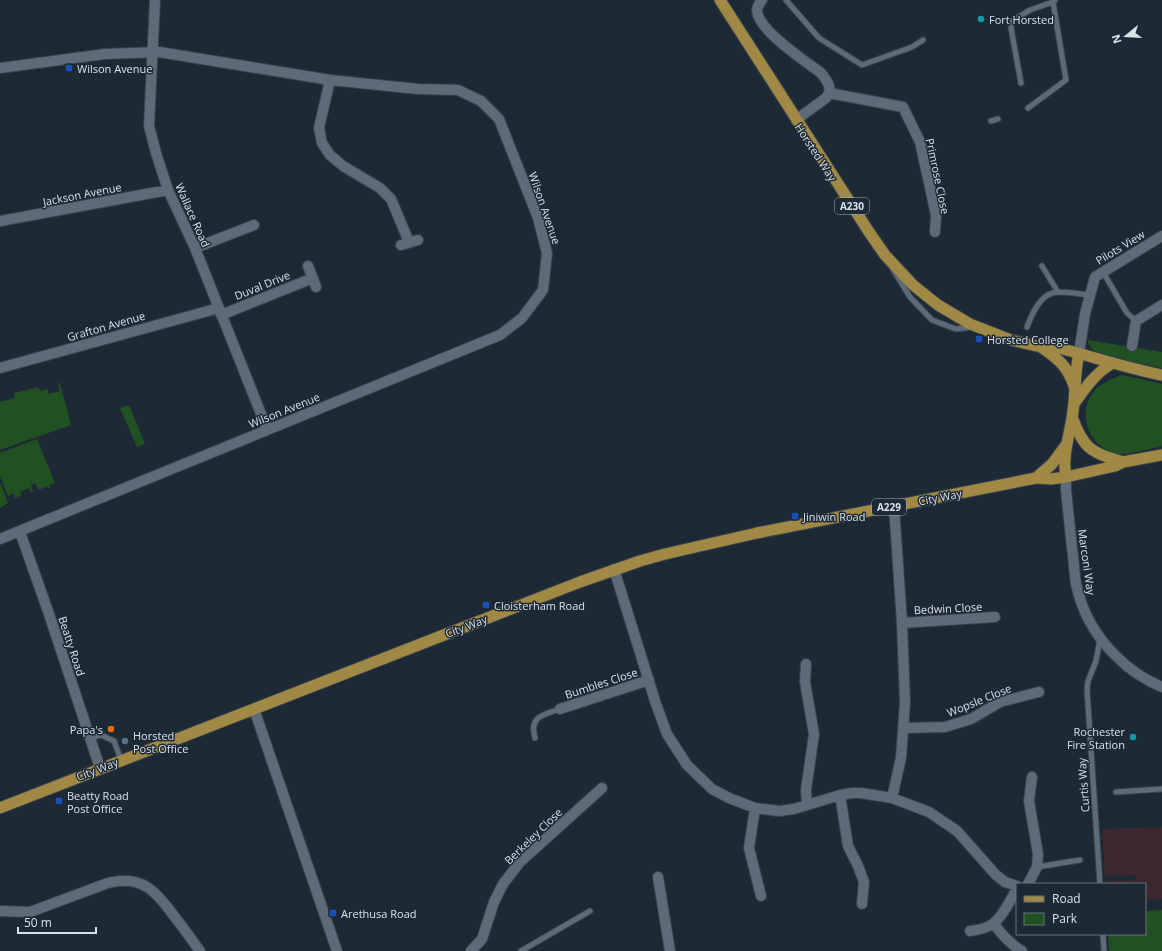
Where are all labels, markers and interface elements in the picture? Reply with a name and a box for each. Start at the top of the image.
place label: Fort Horsted [989,12,1054,27]
marker: Fort Horsted [976,14,986,24]
north arrow [1106,16,1146,56]
text: N [1107,33,1125,46]
place label: Wilson Avenue [77,61,152,76]
marker: Wilson Avenue [64,63,74,73]
street label: Horsted Way [792,120,841,184]
street label: Primrose Close [923,137,953,215]
street label: Wilson Avenue [526,170,564,246]
street label: Jackson Avenue [40,179,123,209]
street label: Wallace Road [172,181,214,249]
road number: A230 [835,198,869,214]
street label: Pilots View [1093,226,1148,268]
street label: Duval Drive [232,267,292,303]
street label: Grafton Avenue [65,308,147,344]
place label: Horsted College [987,332,1069,347]
marker: Horsted College [974,334,984,344]
street label: Wilson Avenue [246,389,322,431]
street label: City Way [917,485,963,509]
road number: A229 [872,499,906,515]
place label: Jiniwin Road [802,509,865,524]
marker: Jiniwin Road [790,511,800,521]
street label: Marconi Way [1075,528,1099,596]
place label: Cloisterham Road [494,598,585,613]
street label: Bedwin Close [913,599,983,617]
marker: Cloisterham Road [481,600,491,610]
street label: City Way [443,611,490,641]
street label: Beatty Road [55,614,89,678]
street label: Bumbles Close [563,664,639,702]
street label: Wopsle Close [945,680,1013,720]
place label: Papa's [70,722,103,737]
marker: Papa's [106,724,116,734]
place label: Rochester Fire Station [1067,724,1126,752]
place label: Horsted Post Office [133,728,188,756]
marker: Rochester Fire Station [1128,732,1138,742]
marker: Horsted Post Office [120,736,130,746]
street label: City Way [74,754,121,784]
street label: Curtis Way [1074,757,1092,813]
place label: Beatty Road Post Office [67,788,129,816]
marker: Beatty Road Post Office [54,796,64,806]
street label: Berkeley Close [501,805,565,867]
legend [1016,883,1146,935]
text: Road [1052,890,1081,907]
place label: Arethusa Road [341,906,417,921]
marker: Arethusa Road [328,908,338,918]
scale bar [18,909,96,935]
text: Park [1052,910,1078,927]
text: 50 m [24,914,52,931]

